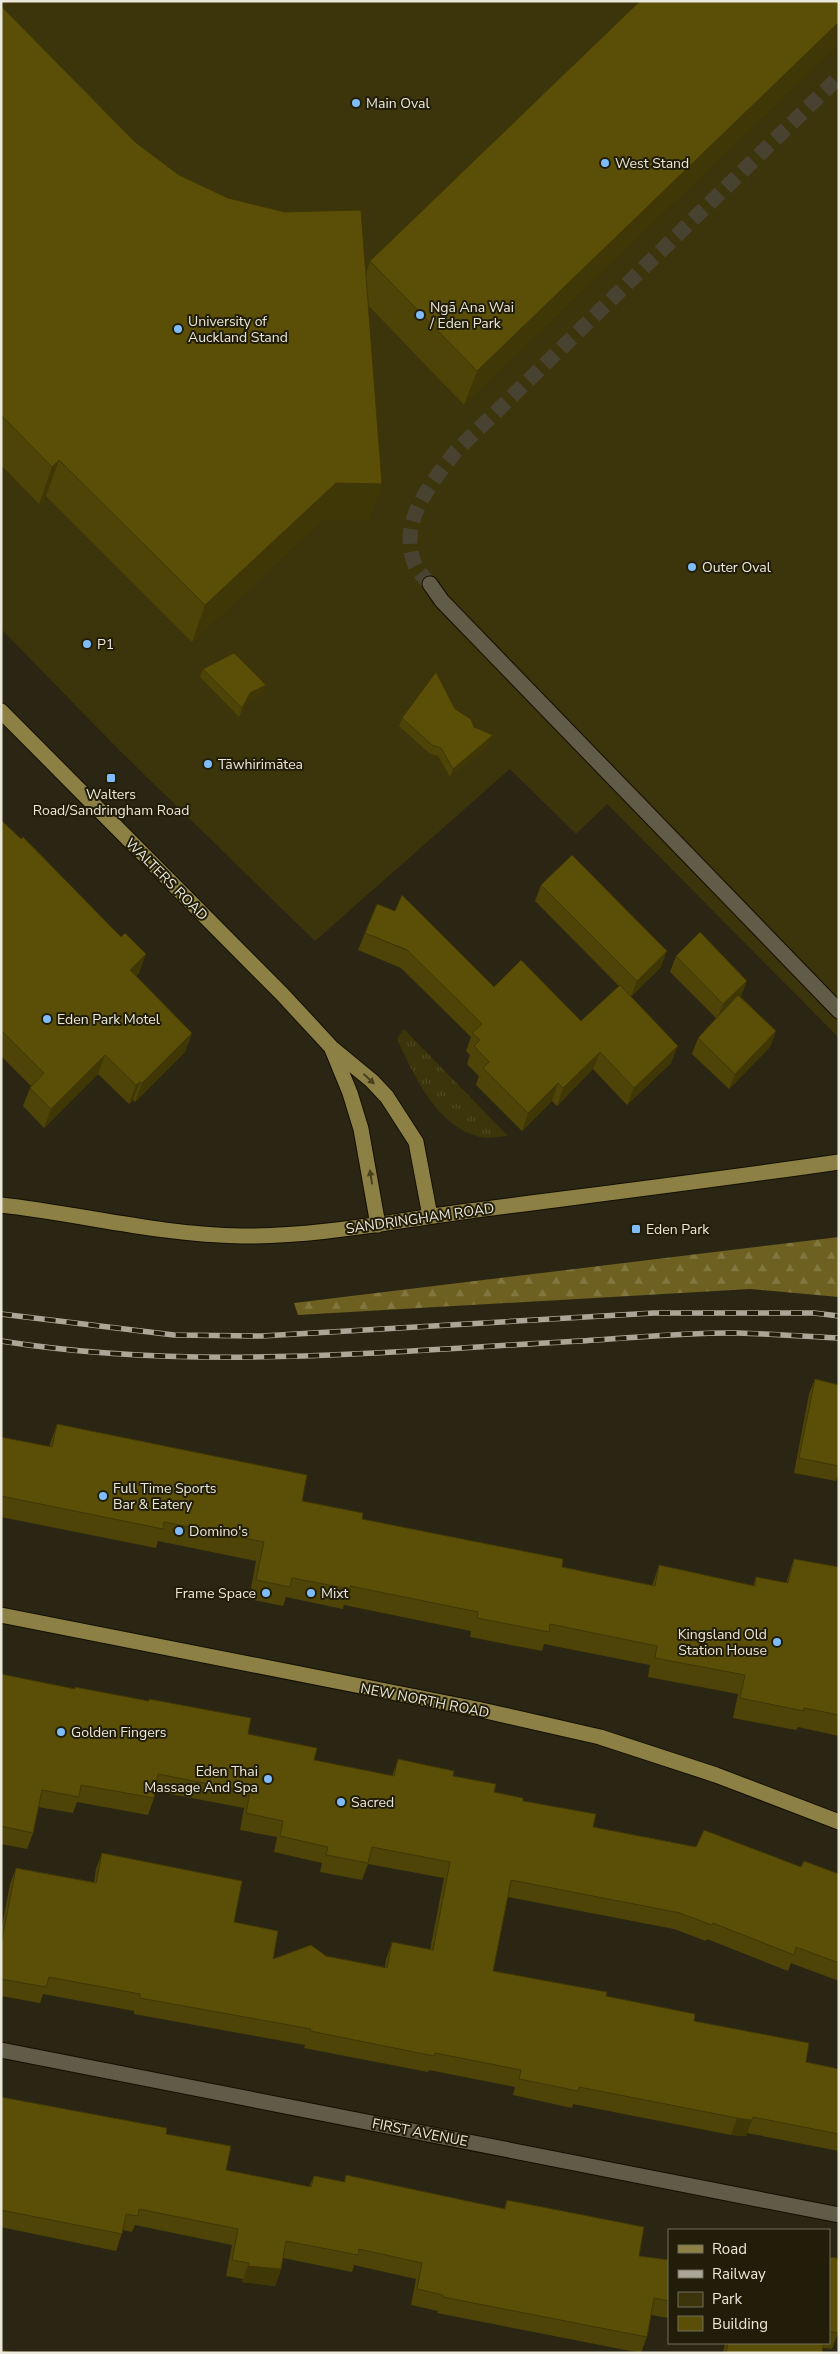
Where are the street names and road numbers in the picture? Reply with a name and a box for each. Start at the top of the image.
street label: WALTERS ROAD [121,834,212,925]
street label: SANDRINGHAM ROAD [345,1199,496,1238]
street label: NEW NORTH ROAD [359,1679,491,1722]
street label: FIRST AVENUE [370,2114,469,2151]

